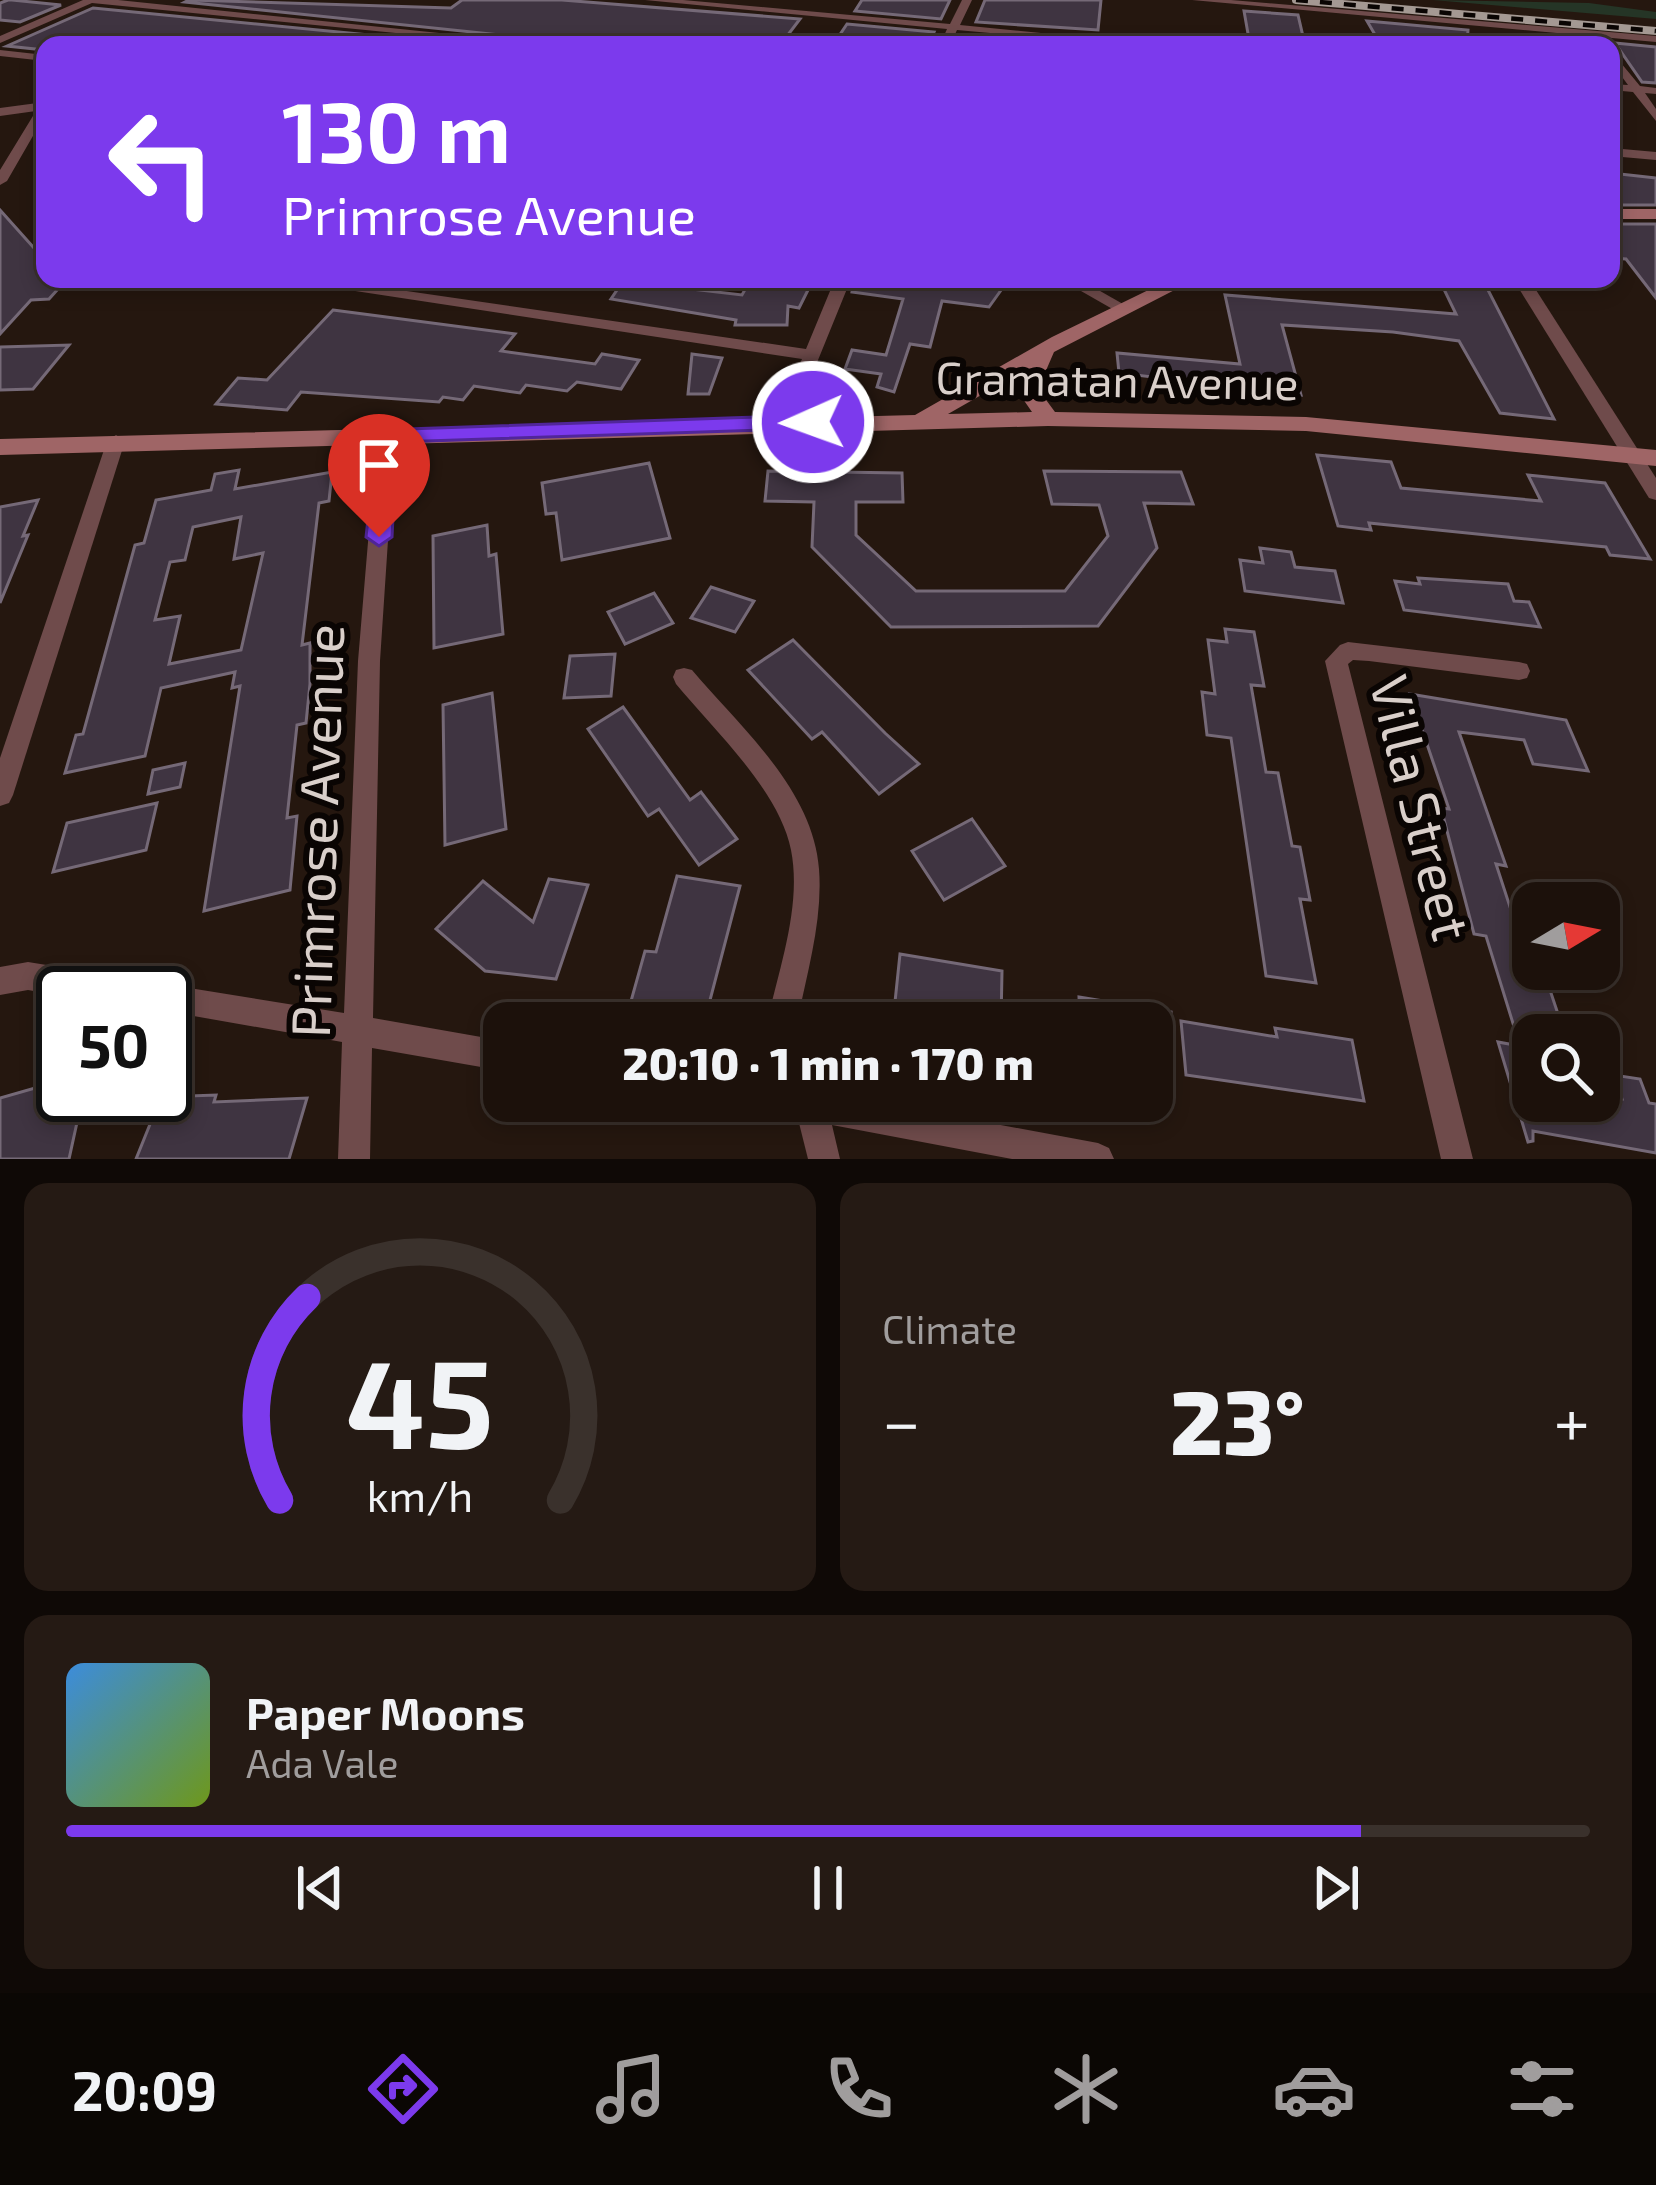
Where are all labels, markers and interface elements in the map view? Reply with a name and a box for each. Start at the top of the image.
text: 130 m [282,79,511,180]
icon: left [84,84,240,240]
text: Primrose Avenue [282,181,696,246]
street label: Gramatan Avenue [935,349,1299,409]
position arrow [750,359,876,485]
pin [328,414,430,537]
icon: arrive [346,432,412,498]
street label: Primrose Avenue [276,623,355,1039]
street label: Villa Street [1358,668,1487,946]
north arrow [1512,882,1620,990]
map controls [1512,882,1620,1122]
speed limit sign: 50 [36,966,192,1122]
button: search [1512,1014,1620,1122]
text: 20:10 · 1 min · 170 m [622,1035,1034,1089]
text: Climate [882,1305,1017,1352]
text: 45 [346,1324,494,1474]
text: 23° [1170,1365,1305,1473]
text: − [882,1380,921,1459]
text: + [1554,1380,1590,1459]
text: km/h [367,1469,473,1521]
text: Paper Moons [246,1685,525,1739]
text: Ada Vale [246,1739,398,1786]
icon: previous [287,1855,353,1921]
icon: pause [795,1855,861,1921]
icon: next [1303,1855,1369,1921]
icon: directions [361,2047,445,2131]
icon: music [589,2047,673,2131]
icon: phone [817,2047,901,2131]
icon: climate [1044,2047,1128,2131]
icon: car [1272,2047,1356,2131]
icon: filters [1500,2047,1584,2131]
text: 20:09 [72,2057,217,2122]

